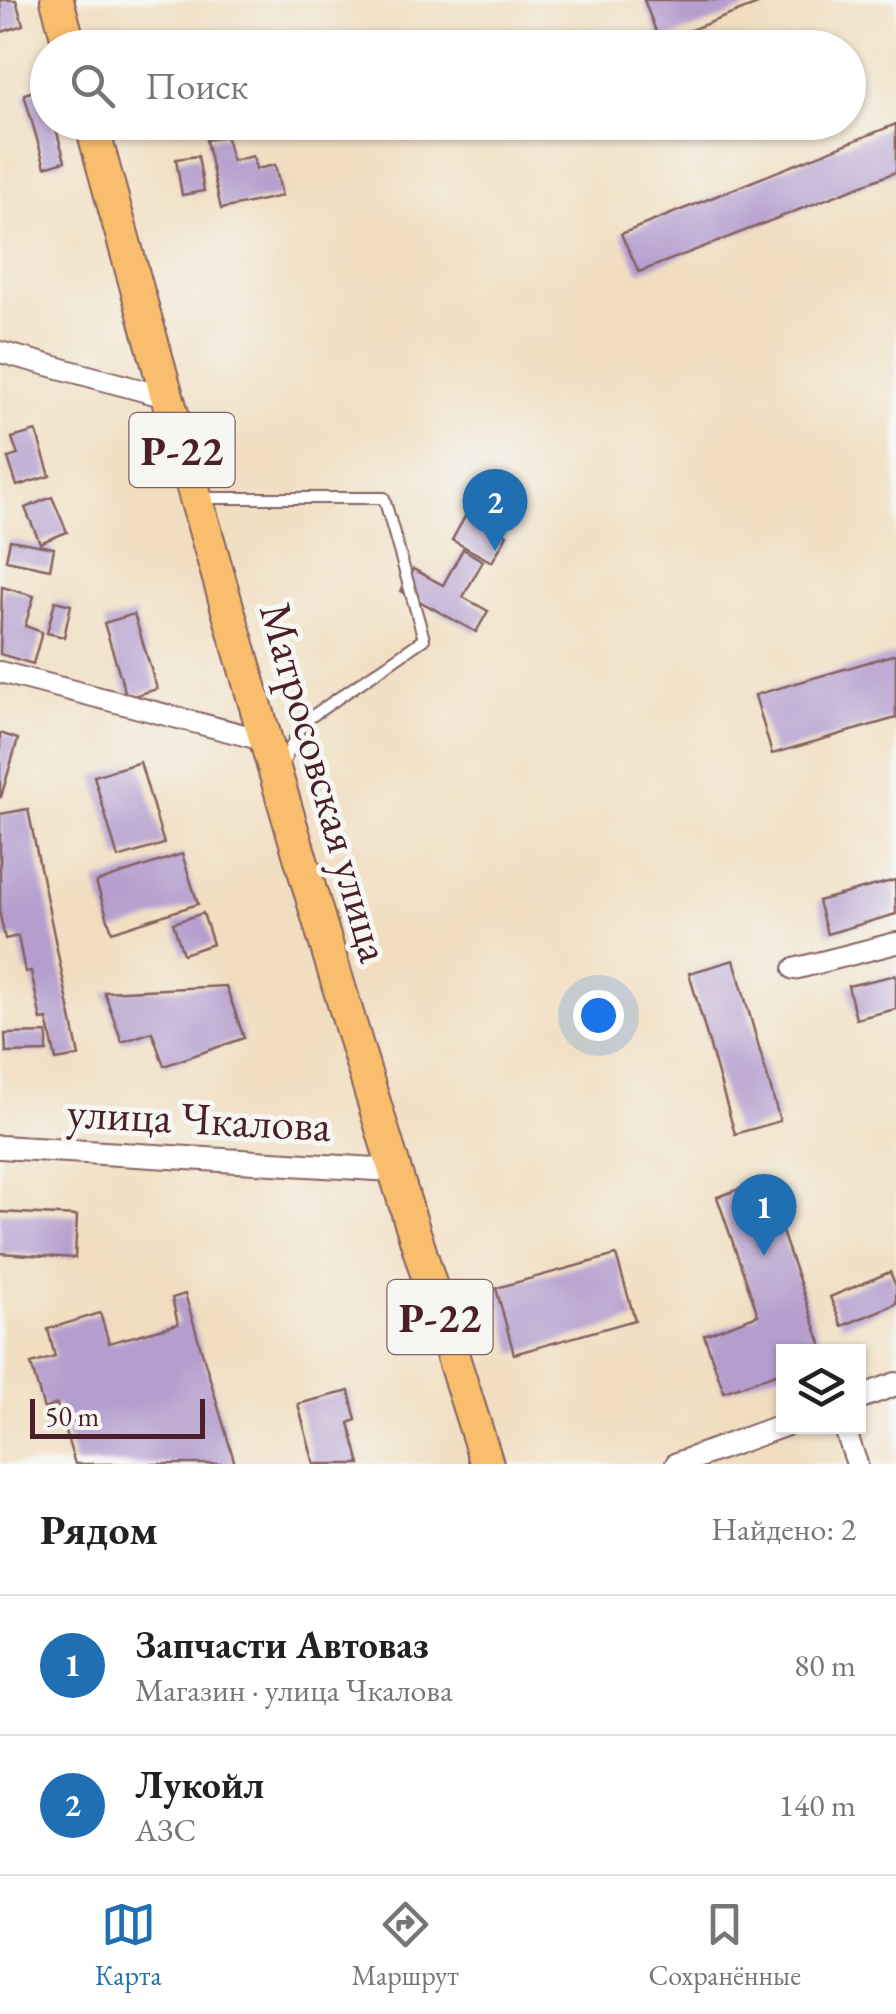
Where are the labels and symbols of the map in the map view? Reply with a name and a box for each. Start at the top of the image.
road number: Р-22 [130,413,234,487]
pin: 2 [462,468,528,551]
street label: Матросовская улица [247,596,405,968]
your location [573,990,624,1041]
street label: улица Чкалова [65,1082,333,1154]
pin: 1 [732,1174,796,1256]
road number: Р-22 [388,1280,492,1354]
scale bar [30,1394,205,1438]

